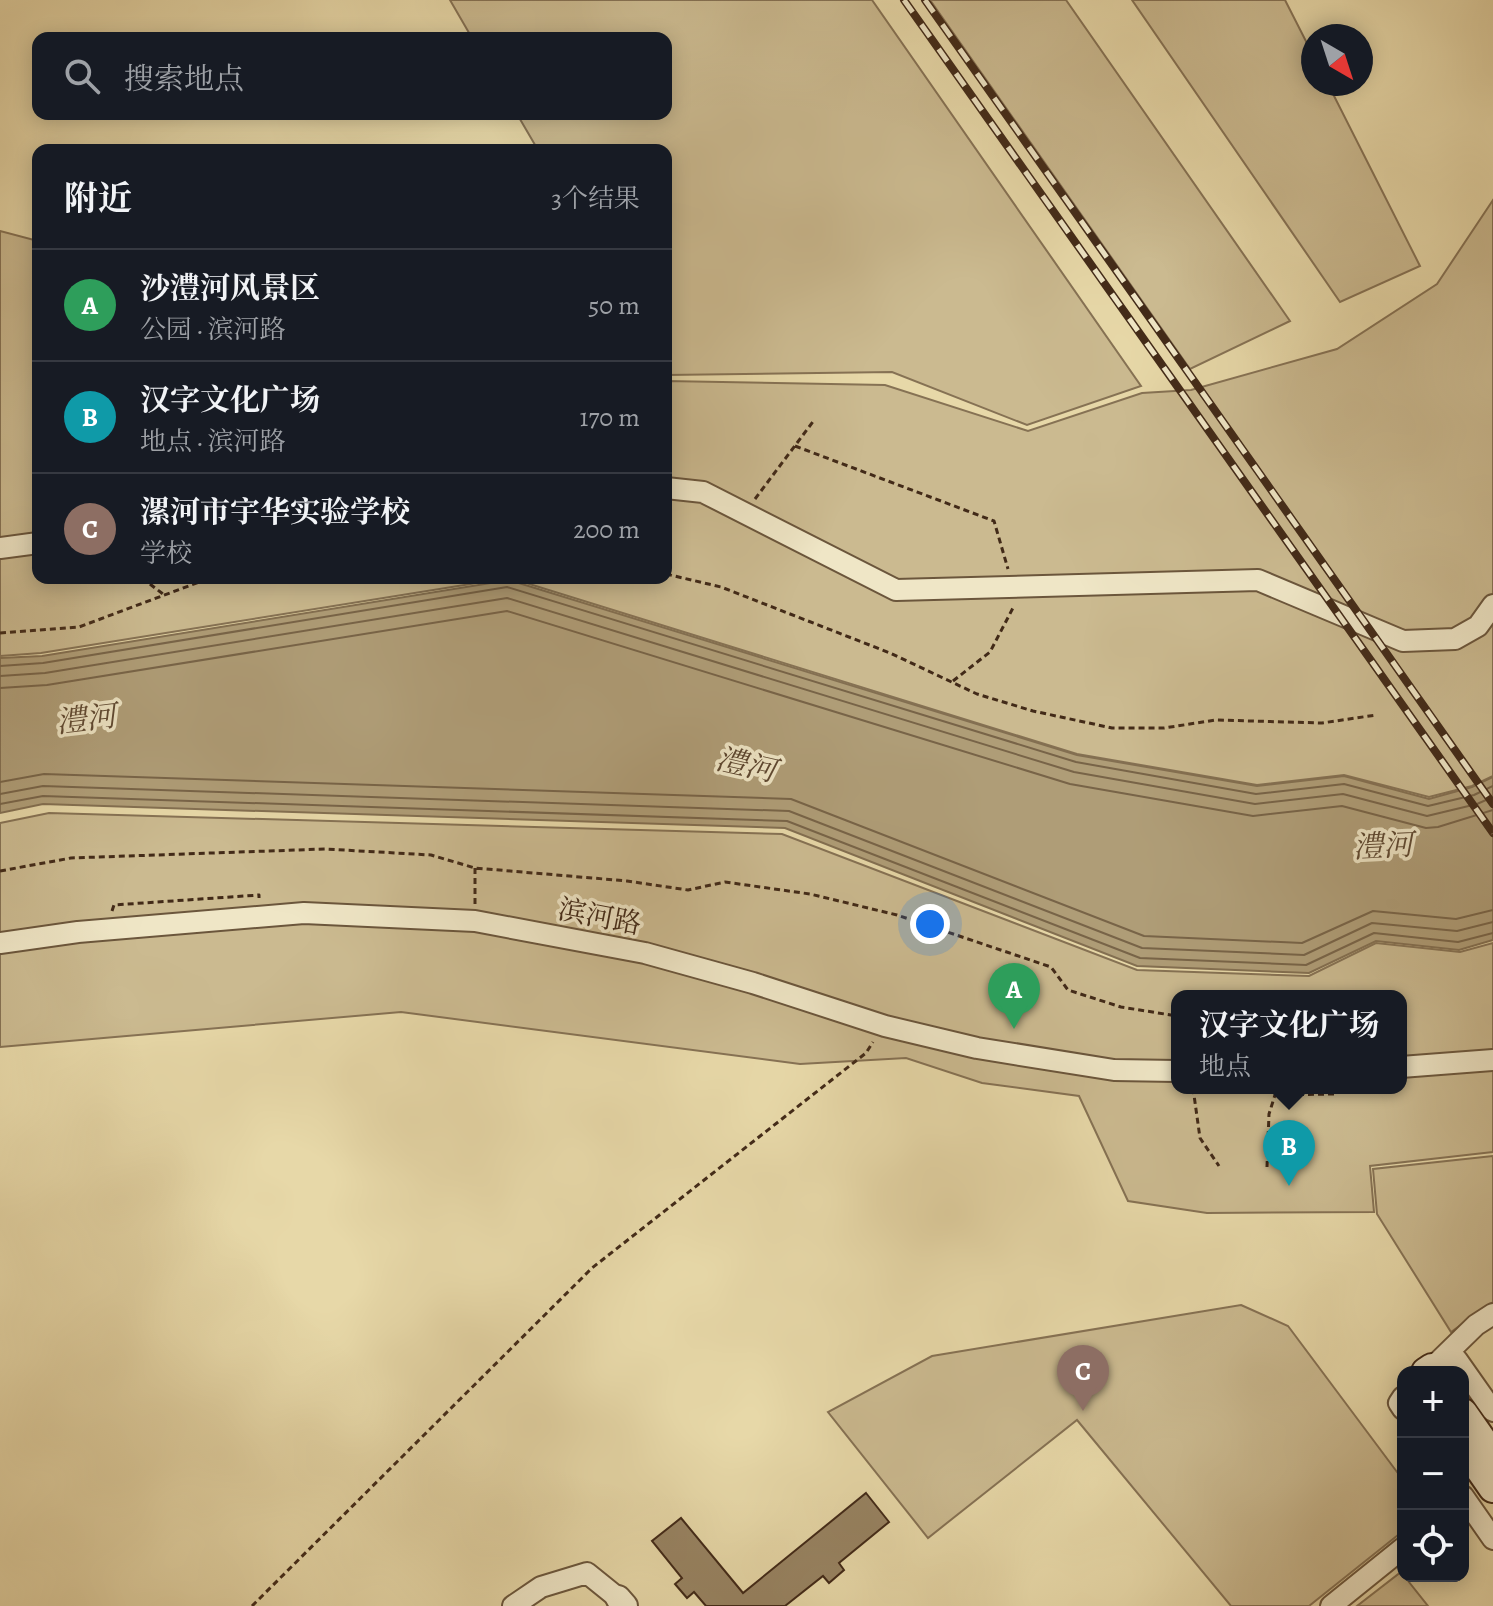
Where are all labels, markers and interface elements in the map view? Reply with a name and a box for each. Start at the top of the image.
north arrow [1301,24,1373,96]
search box [32,32,672,120]
icon: search [60,54,104,98]
text: 搜索地点 [124,59,244,99]
text: 附近 [64,175,132,222]
text: 3个结果 [551,181,640,216]
text: 沙澧河风景区 [140,268,320,308]
text: A [82,288,98,323]
text: 50 m [588,288,640,323]
text: 公园 · 滨河路 [140,312,285,347]
text: 汉字文化广场 [140,380,320,420]
text: B [82,400,98,435]
text: 170 m [580,400,640,435]
text: 地点 · 滨河路 [140,424,285,459]
text: 漯河市宇华实验学校 [140,492,410,532]
text: C [82,512,98,547]
text: 200 m [573,512,640,547]
text: 学校 [140,536,192,571]
water label: 澧河 [54,695,123,743]
water label: 澧河 [712,739,785,792]
water label: 澧河 [1352,824,1419,868]
street label: 滨河路 [555,890,645,944]
your location [910,904,950,944]
pin: A [988,963,1040,1029]
popup [1171,990,1407,1094]
text: 汉字文化广场 [1199,1005,1379,1045]
text: 地点 [1199,1049,1251,1084]
pin: B [1263,1120,1315,1186]
pin: C [1057,1345,1109,1411]
map controls [1397,1366,1469,1582]
button: + [1397,1366,1469,1438]
button: − [1397,1438,1469,1510]
button: locate [1397,1510,1469,1582]

